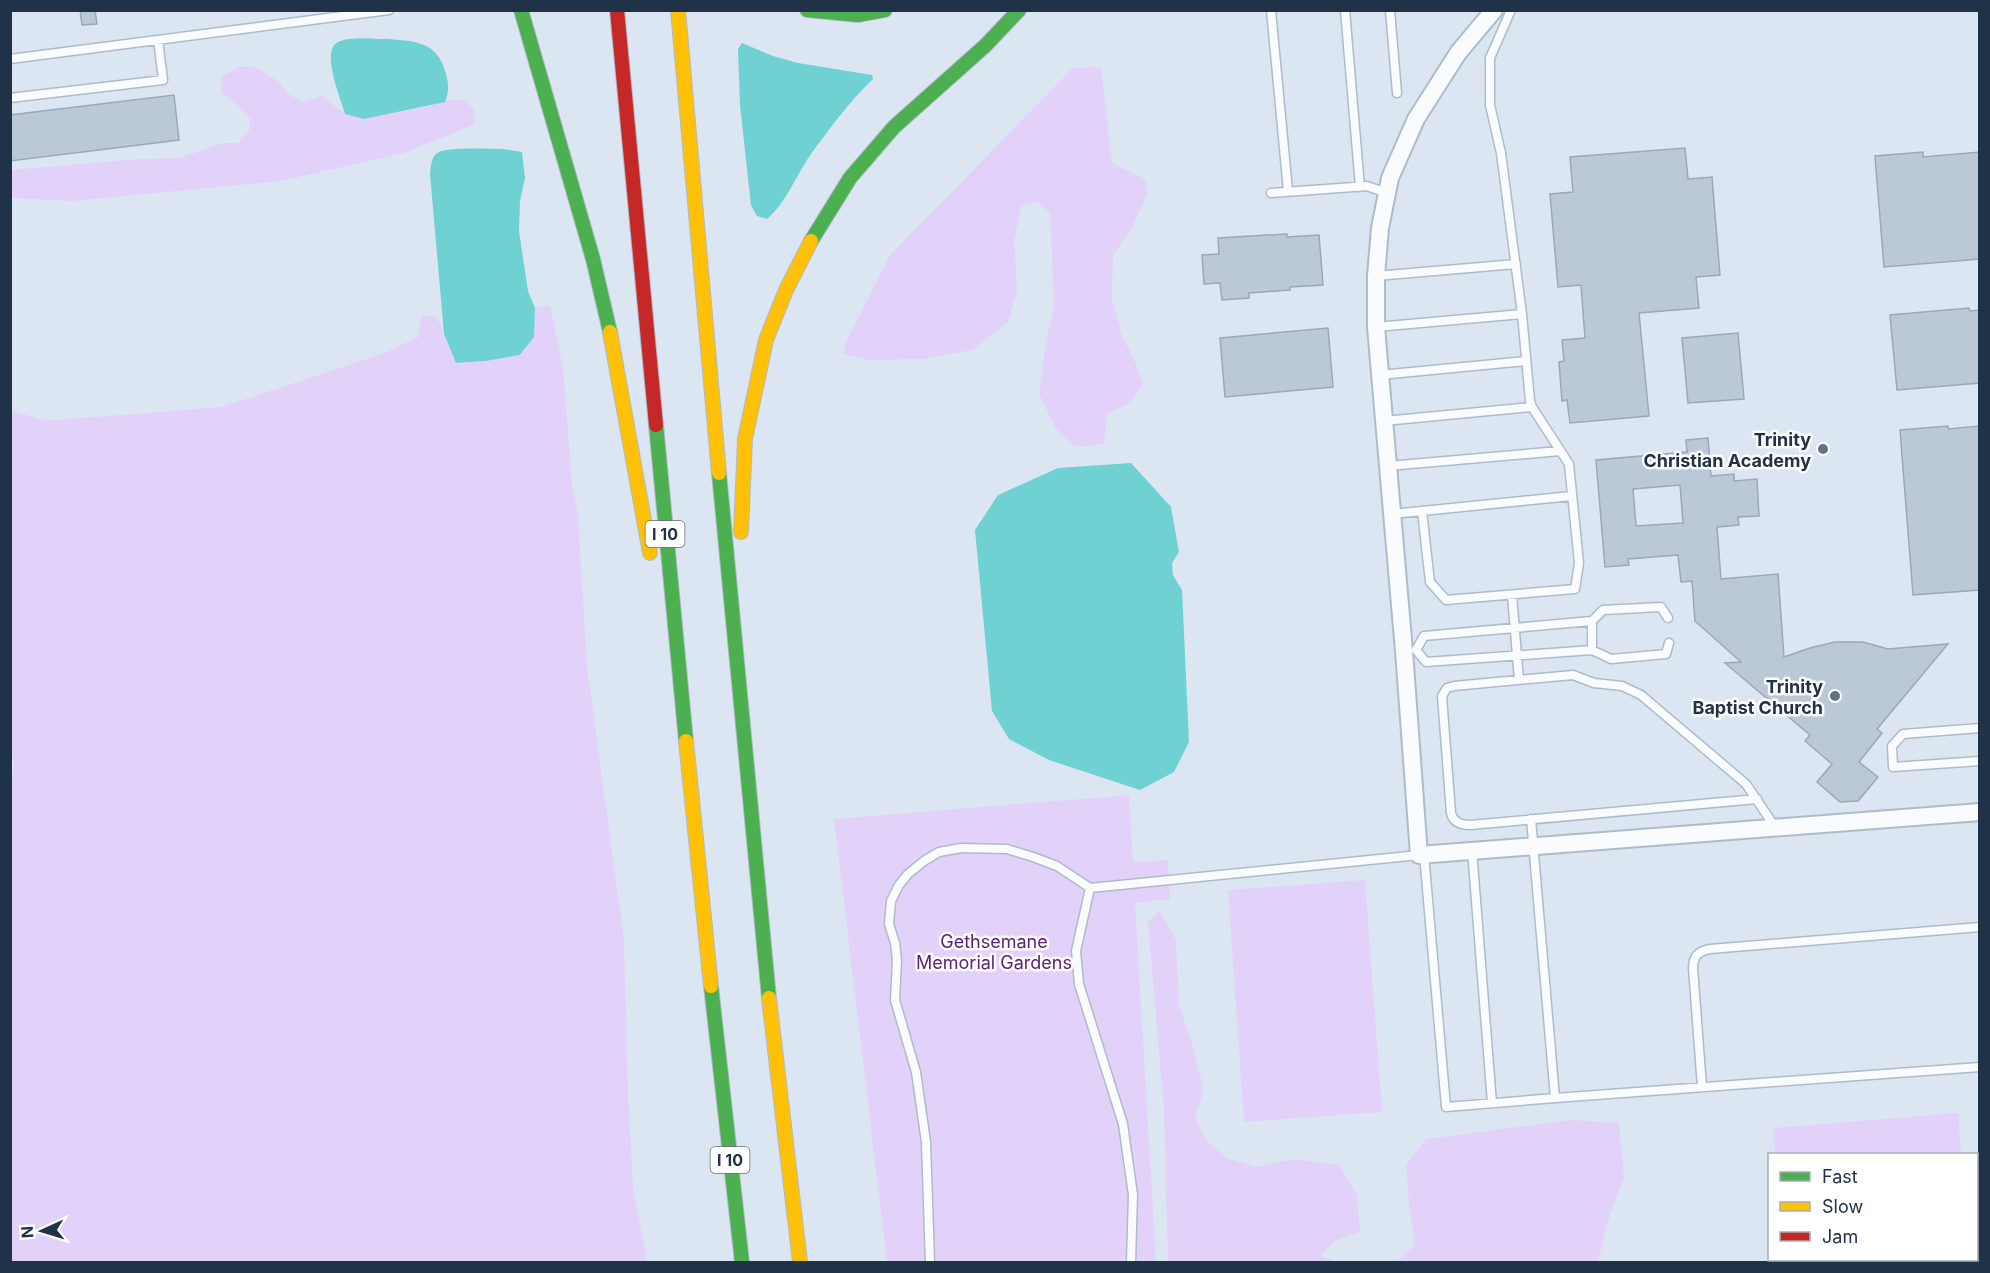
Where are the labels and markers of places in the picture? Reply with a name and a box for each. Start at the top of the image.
place label: Trinity Christian Academy [1643,429,1811,471]
marker: Trinity Christian Academy [1816,442,1830,456]
place label: Trinity Baptist Church [1692,676,1823,718]
marker: Trinity Baptist Church [1828,689,1842,703]

